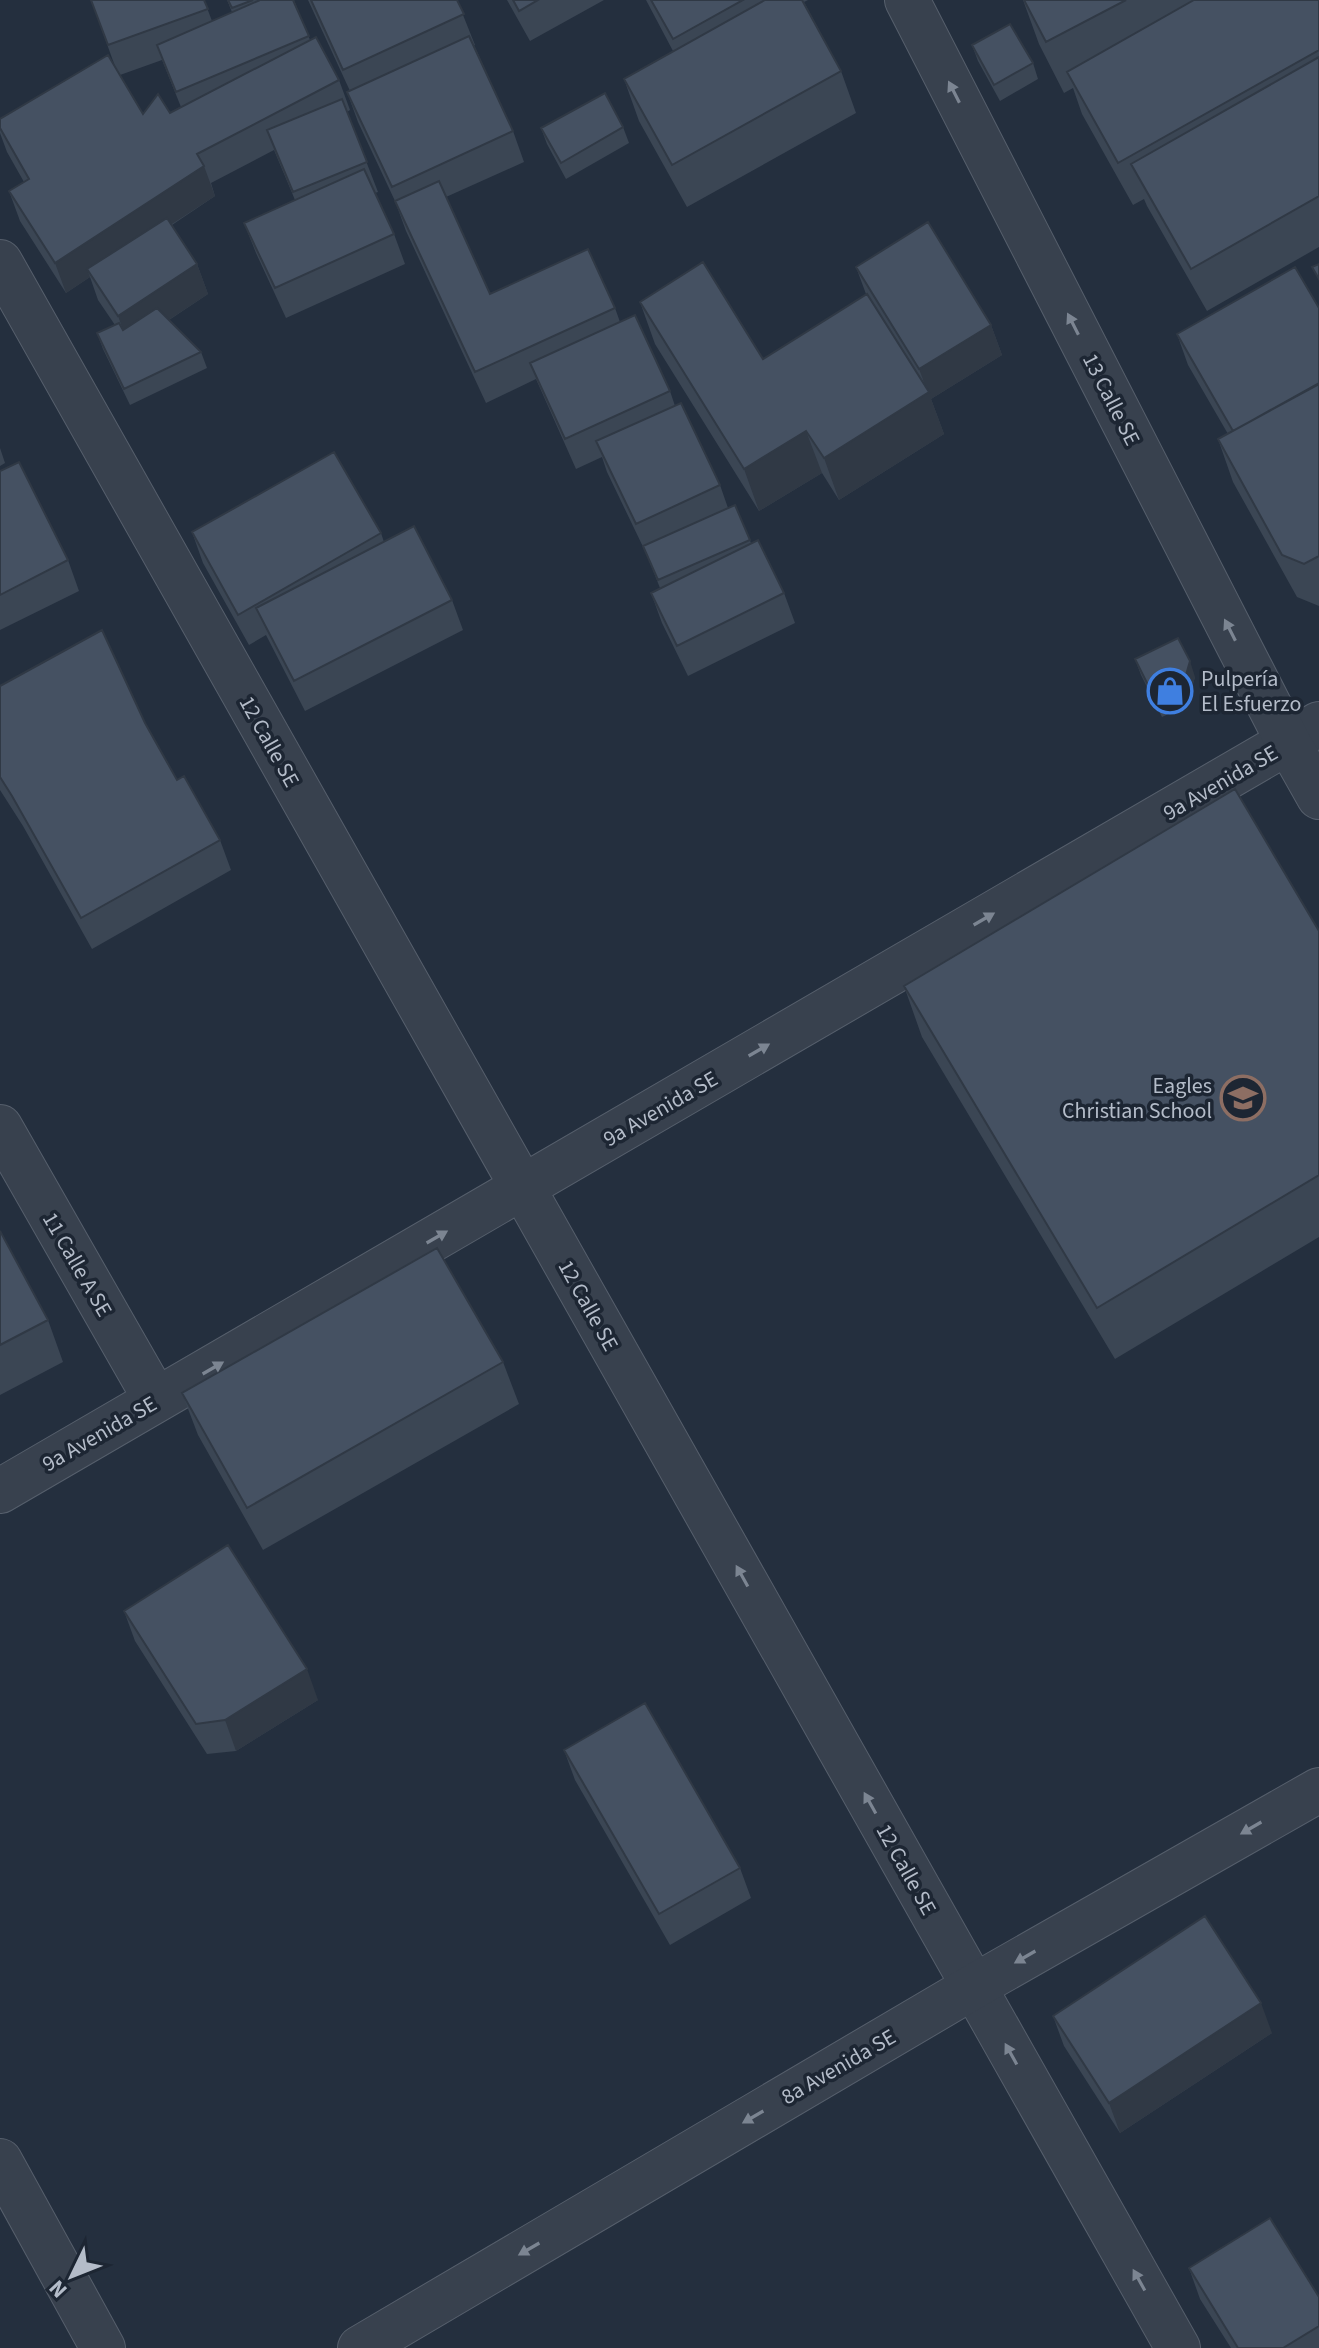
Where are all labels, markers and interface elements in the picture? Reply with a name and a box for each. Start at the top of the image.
one-way arrow [947,81,961,104]
one-way arrow [1066,312,1079,335]
street label: 13 Calle SE [1074,348,1148,451]
one-way arrow [1223,618,1237,641]
place label: Pulpería El Esfuerzo [1201,663,1301,720]
shop icon: Pulpería El Esfuerzo [1146,667,1194,715]
street label: 12 Calle SE [231,690,307,793]
street label: 9a Avenida SE [1157,737,1284,829]
one-way arrow [973,912,995,926]
one-way arrow [748,1043,770,1057]
street label: 9a Avenida SE [597,1063,724,1155]
place label: Eagles Christian School [1062,1070,1212,1127]
school or university icon: Eagles Christian School [1219,1074,1267,1122]
street label: 11 Calle A SE [34,1206,120,1323]
one-way arrow [426,1230,449,1244]
street label: 12 Calle SE [550,1254,626,1357]
one-way arrow [201,1361,224,1375]
street label: 9a Avenida SE [36,1388,163,1480]
one-way arrow [735,1565,749,1588]
one-way arrow [863,1792,877,1814]
street label: 12 Calle SE [868,1818,944,1921]
one-way arrow [1240,1821,1262,1835]
one-way arrow [1014,1950,1037,1964]
street label: 8a Avenida SE [775,2021,902,2113]
one-way arrow [1004,2043,1018,2065]
one-way arrow [742,2110,764,2124]
north arrow [32,2236,112,2316]
one-way arrow [518,2241,540,2255]
one-way arrow [1132,2269,1146,2291]
text: N [41,2273,75,2305]

